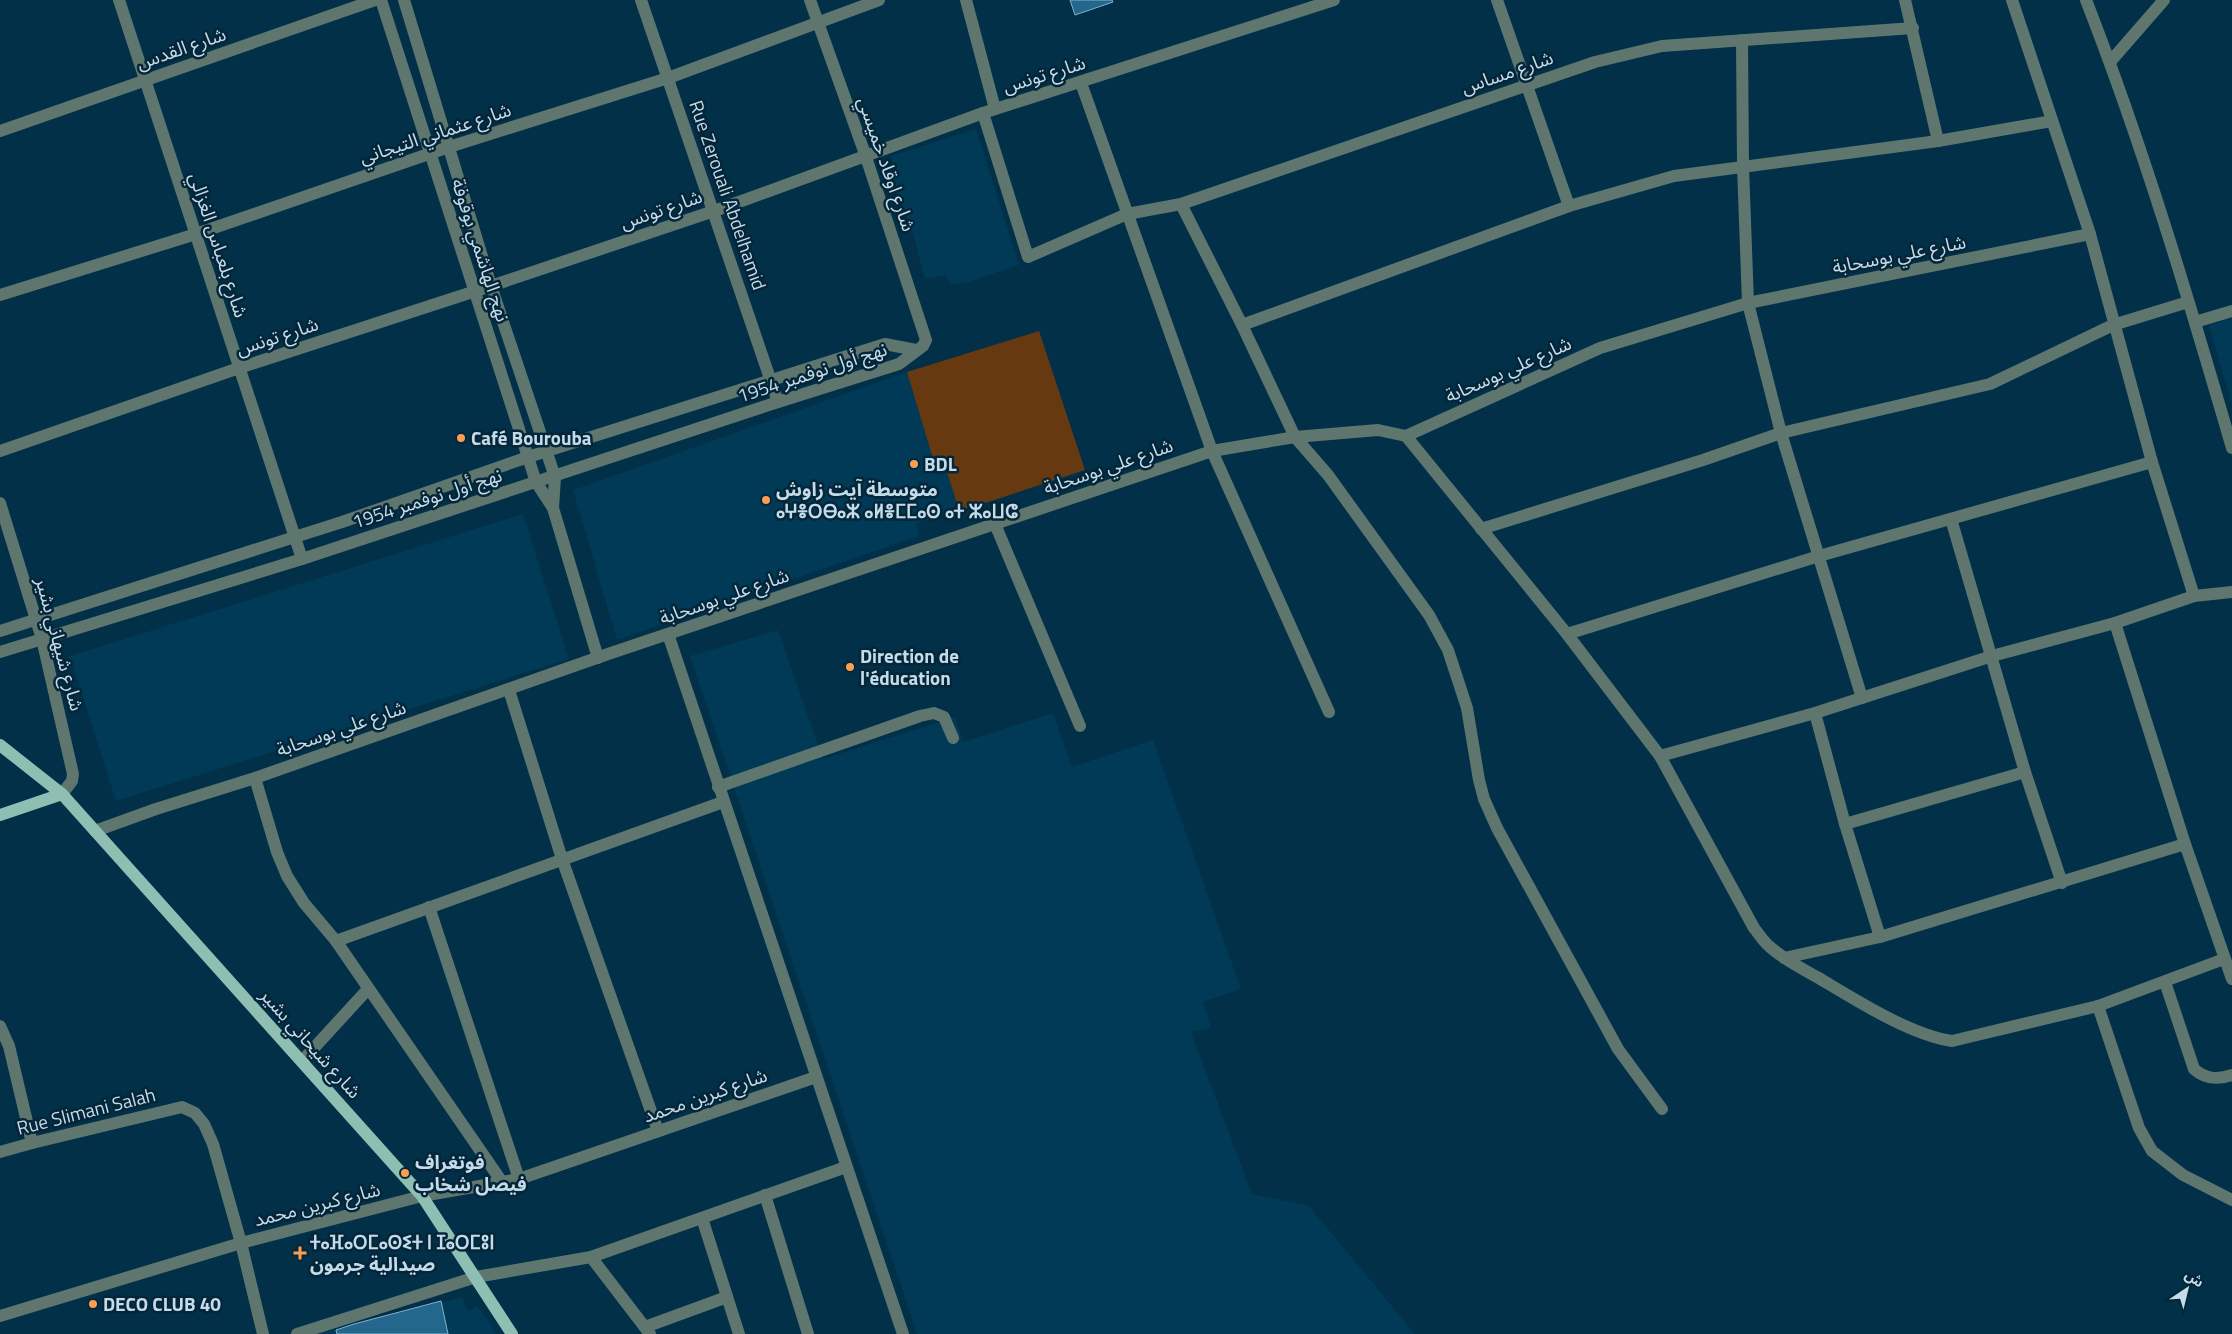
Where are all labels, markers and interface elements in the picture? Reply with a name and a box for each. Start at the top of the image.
street label: شارع القدس [132,19,230,76]
street label: شارع مساس [1457,42,1557,101]
street label: شارع تونس [999,47,1089,100]
street label: شارع اوقاد خميسي [849,93,924,236]
street label: شارع عثماني التيجاني [355,94,515,172]
street label: Rue Zerouali Abdelhamid [682,96,775,294]
street label: شارع بلعباس الغزالي [181,169,257,322]
street label: نهج الهاشمي بوقوفة [443,174,518,326]
street label: شارع تونس [616,181,706,236]
street label: شارع علي بوسحابة [1830,226,1968,282]
street label: شارع تونس [232,309,322,362]
street label: شارع علي بوسحابة [1440,328,1576,411]
street label: نهج أول نوفمبر 1954 [733,334,891,410]
place label: Café Bourouba [471,423,592,452]
street label: شارع علي بوسحابة [1039,430,1177,503]
marker: Café Bourouba [455,432,467,444]
place label: BDL [924,449,957,478]
marker: BDL [908,458,920,470]
street label: نهج أول نوفمبر 1954 [348,460,506,536]
place label: متوسطة آيت زاوش ⴰⵖⴻⵔⴱⴰⵣ ⴰⵍⴻⵎⵎⴰⵙ ⴰⵜ ⵣⴰⵡⵛ [776,474,1019,525]
marker: متوسطة آيت زاوش ⴰⵖⴻⵔⴱⴰⵣ ⴰⵍⴻⵎⵎⴰⵙ ⴰⵜ ⵣⴰⵡⵛ [760,494,772,506]
street label: شارع علي بوسحابة [655,560,793,633]
street label: شارع شيهاني بشير [27,573,92,714]
place label: Direction de l'éducation [860,641,959,692]
marker: Direction de l'éducation [844,661,856,673]
street label: شارع علي بوسحابة [272,692,410,765]
street label: شارع شيحاني بشير [252,980,369,1105]
street label: شارع كبرين محمد [639,1060,771,1129]
street label: Rue Slimani Salah [13,1079,158,1142]
place label: فوتغراف فيصل شخاب [415,1147,527,1198]
marker: فوتغراف فيصل شخاب [399,1167,411,1179]
street label: شارع كبرين محمد [251,1174,383,1233]
place label: ⵜⴰⴼⴰⵔⵎⴰⵙⵉⵜ ⵏ ⵊⴰⵔⵎⵓⵏ صيدالية جرمون [310,1227,495,1278]
marker: ⵜⴰⴼⴰⵔⵎⴰⵙⵉⵜ ⵏ ⵊⴰⵔⵎⵓⵏ صيدالية جرمون [294,1247,306,1259]
north arrow [2162,1264,2212,1314]
text: ش [2181,1264,2209,1292]
place label: DECO CLUB 40 [103,1289,221,1318]
marker: DECO CLUB 40 [87,1298,99,1310]

